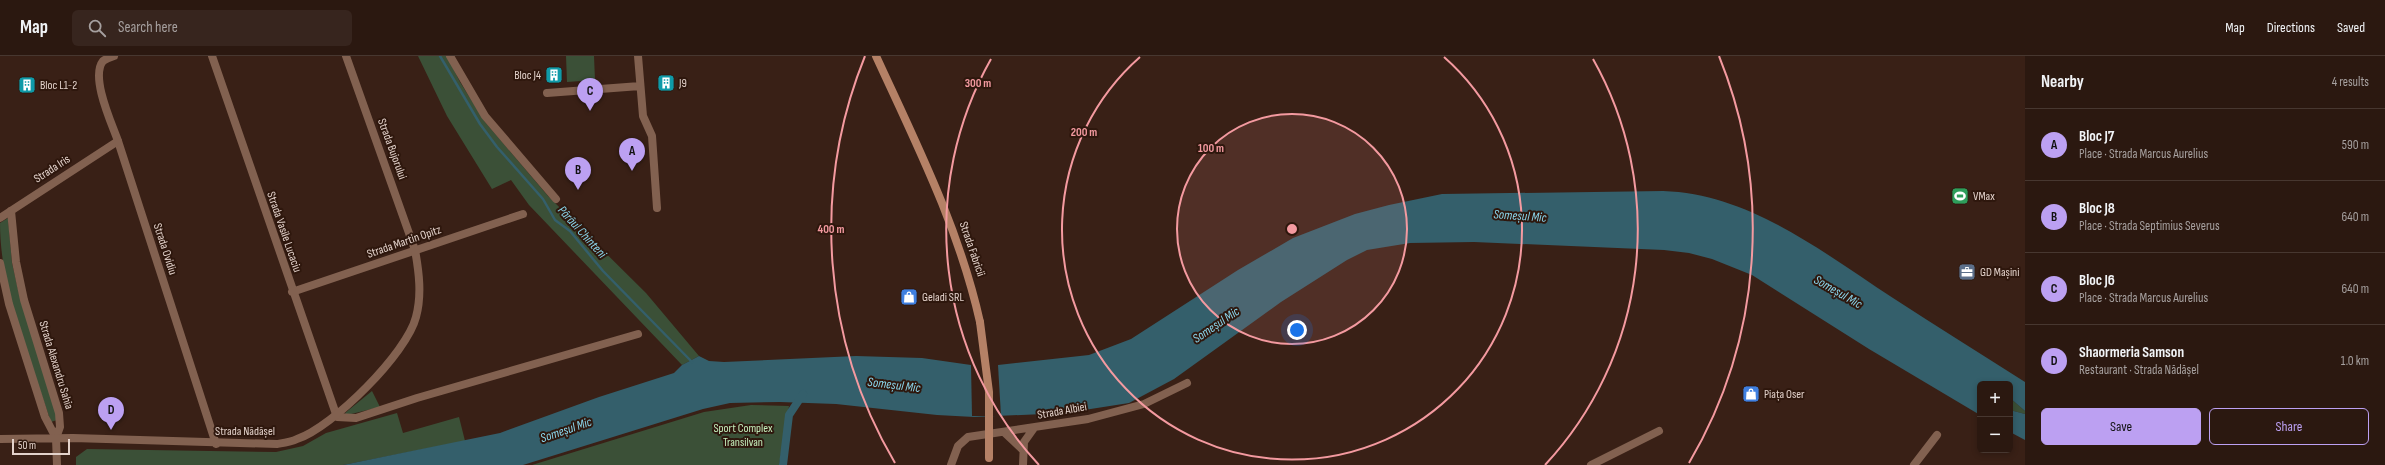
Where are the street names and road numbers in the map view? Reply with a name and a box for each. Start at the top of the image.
street label: Strada Bujorului [374,117,410,181]
street label: Strada Iris [31,152,73,186]
street label: Strada Vasile Lucaciu [263,190,305,274]
street label: Strada Fabricii [956,220,988,278]
street label: Strada Ovidiu [150,221,180,277]
street label: Strada Martin Opitz [365,222,444,262]
street label: Strada Alexandru Sahia [35,319,77,411]
street label: Strada Albiei [1036,399,1088,423]
street label: Strada Nădășel [215,424,275,439]

